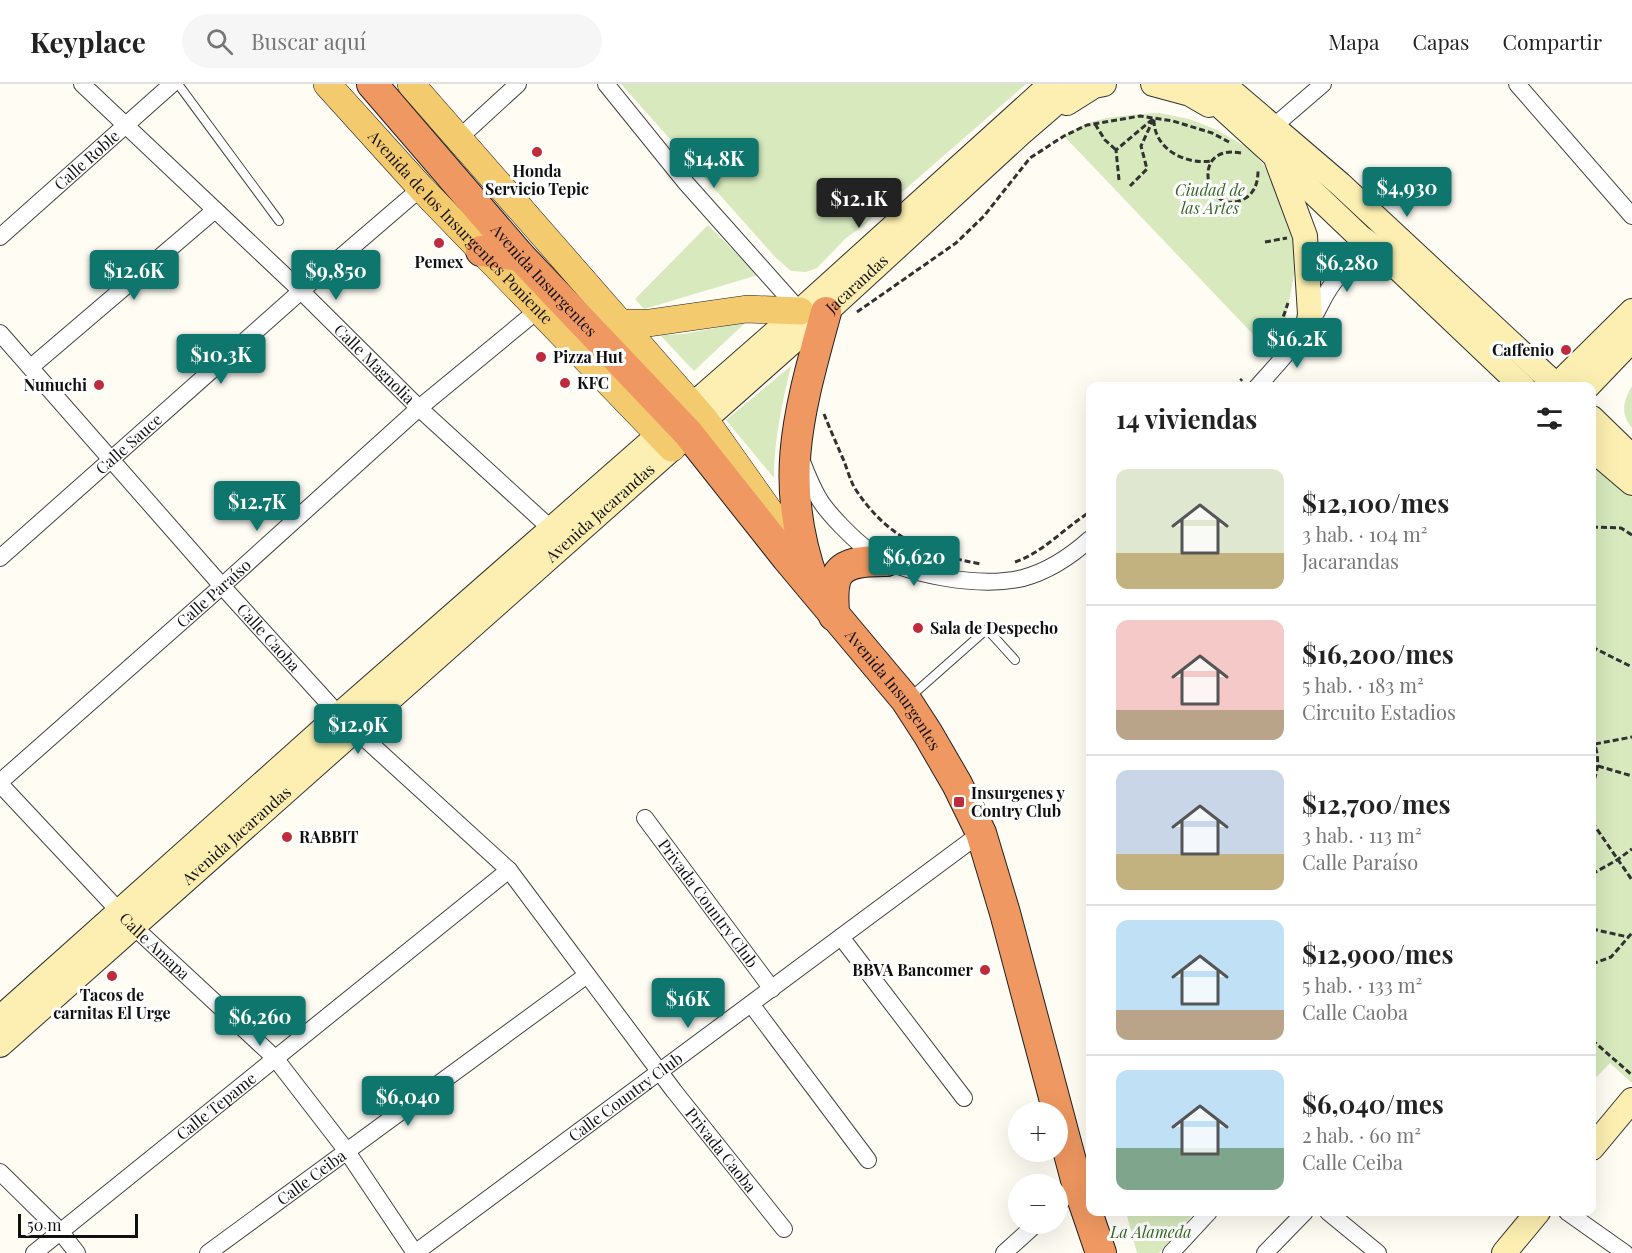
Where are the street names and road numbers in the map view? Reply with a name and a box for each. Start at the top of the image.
street label: Calle Roble [49,125,123,194]
street label: Avenida de los Insurgentes Poniente [363,125,558,329]
street label: Avenida Insurgentes [486,218,602,341]
street label: Jacarandas [820,249,892,318]
street label: Calle Magnolia [330,319,420,408]
street label: Calle Sauce [91,408,166,479]
street label: Avenida Jacarandas [540,458,658,567]
street label: Calle Paraíso [171,554,255,632]
street label: Calle Caoba [233,599,305,676]
street label: Avenida Insurgentes [841,624,946,754]
street label: Avenida Jacarandas [176,781,295,889]
street label: Privada Country Club [654,834,763,971]
street label: Calle Amapa [115,907,195,984]
street label: Calle Country Club [564,1047,686,1146]
street label: Calle Tepame [172,1067,260,1144]
street label: Privada Caoba [681,1103,762,1196]
street label: Calle Ceiba [272,1144,350,1209]

